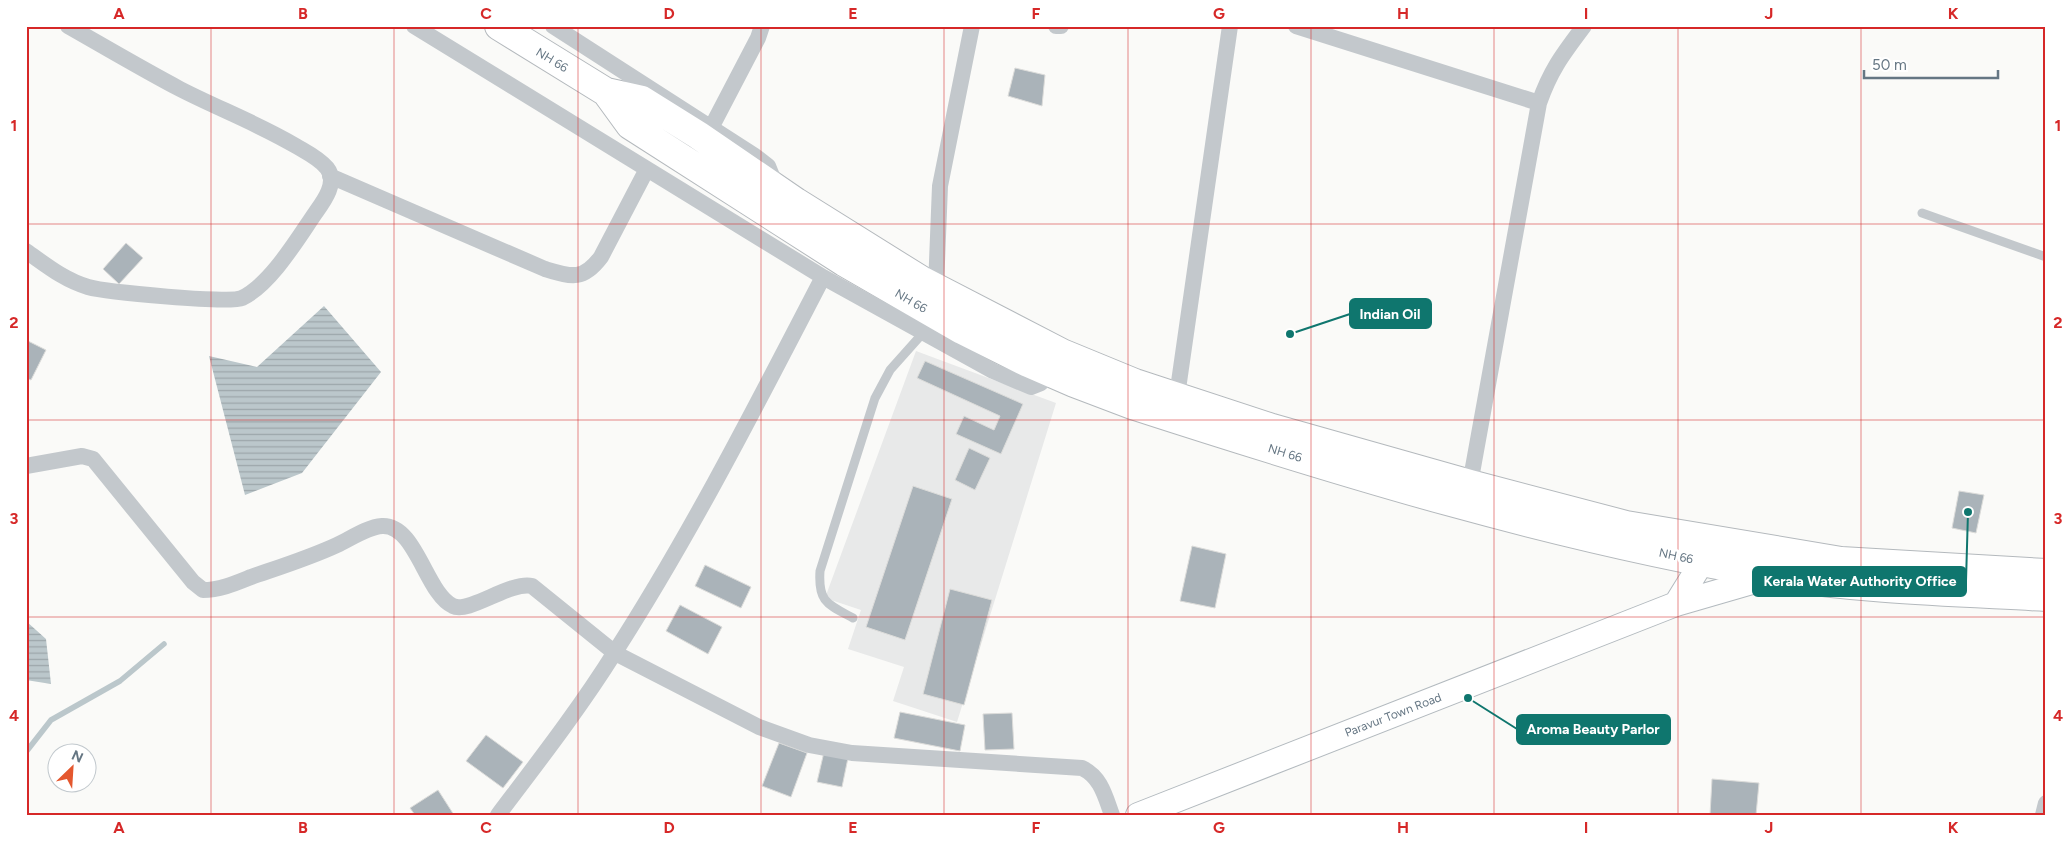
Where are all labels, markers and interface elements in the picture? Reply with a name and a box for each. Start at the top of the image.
text: A [113,4,125,23]
text: B [298,4,308,23]
text: C [480,4,492,23]
text: D [663,4,675,23]
text: E [848,4,858,23]
text: F [1032,4,1041,23]
text: G [1213,4,1225,23]
text: H [1397,4,1409,23]
text: I [1584,4,1588,23]
text: J [1765,4,1773,23]
text: K [1948,4,1959,23]
street label: NH 66 [533,45,571,75]
scale bar [1864,48,1998,80]
text: 50 m [1872,56,1907,74]
text: 1 [11,116,17,135]
text: 1 [2055,116,2061,135]
street label: NH 66 [892,286,930,316]
callout: Indian Oil [1350,299,1431,328]
text: Indian Oil [1360,306,1420,323]
text: 2 [9,313,19,332]
text: 2 [2053,313,2063,332]
street label: NH 66 [1266,441,1304,465]
text: 3 [10,509,19,528]
text: 3 [2054,509,2063,528]
street label: NH 66 [1657,546,1695,567]
callout: Kerala Water Authority Office [1753,567,1966,596]
text: Kerala Water Authority Office [1764,573,1957,590]
street label: Paravur Town Road [1343,690,1443,740]
text: 4 [9,706,19,725]
text: 4 [2053,706,2063,725]
callout: Aroma Beauty Parlor [1517,715,1670,744]
text: Aroma Beauty Parlor [1526,721,1660,738]
north arrow [48,744,98,794]
text: N [69,747,86,767]
text: A [113,818,125,837]
text: B [298,818,308,837]
text: C [480,818,492,837]
text: D [663,818,675,837]
text: E [848,818,858,837]
text: F [1032,818,1041,837]
text: G [1213,818,1225,837]
text: H [1397,818,1409,837]
text: I [1584,818,1588,837]
text: J [1765,818,1773,837]
text: K [1948,818,1959,837]

